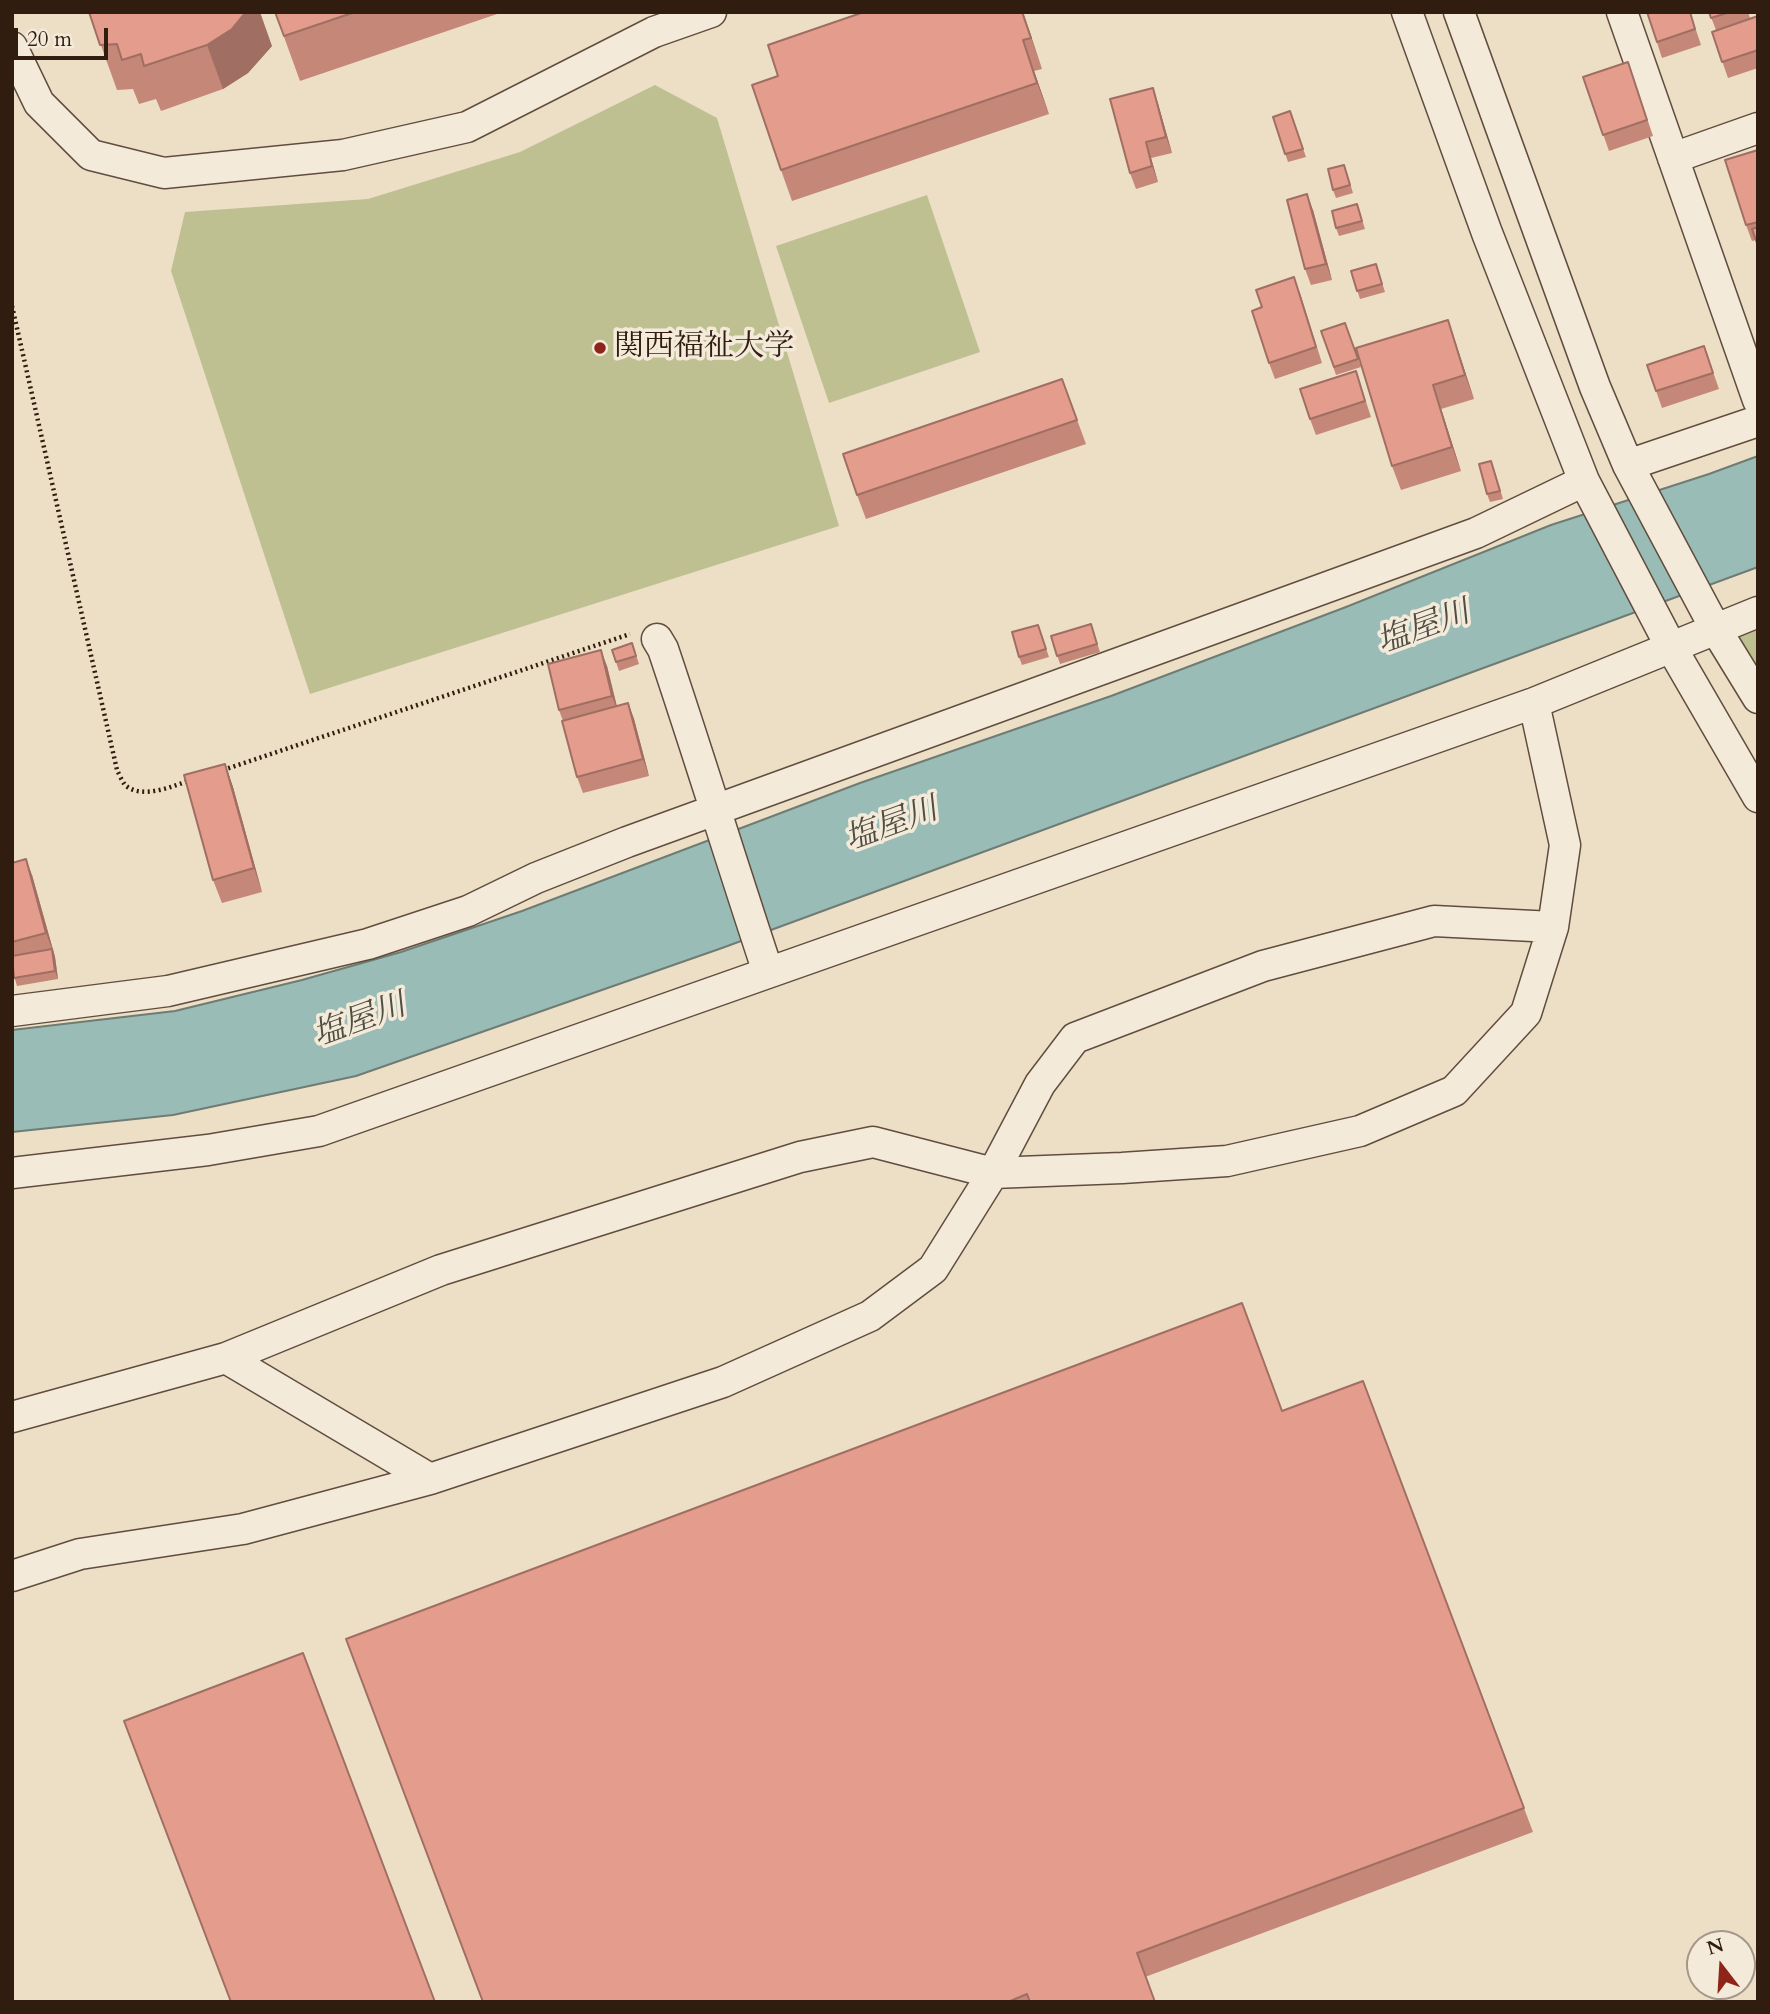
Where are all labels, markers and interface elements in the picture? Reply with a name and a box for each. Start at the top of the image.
scale bar [18,14,112,58]
text: 20 m [27,25,72,54]
place label: 関西福祉大学 [614,330,794,366]
marker: 関西福祉大学 [592,340,608,356]
water label: 塩屋川 [1372,595,1476,663]
water label: 塩屋川 [840,792,944,860]
water label: 塩屋川 [308,988,412,1056]
north arrow [1686,1930,1756,2000]
text: N [1704,1932,1727,1962]

